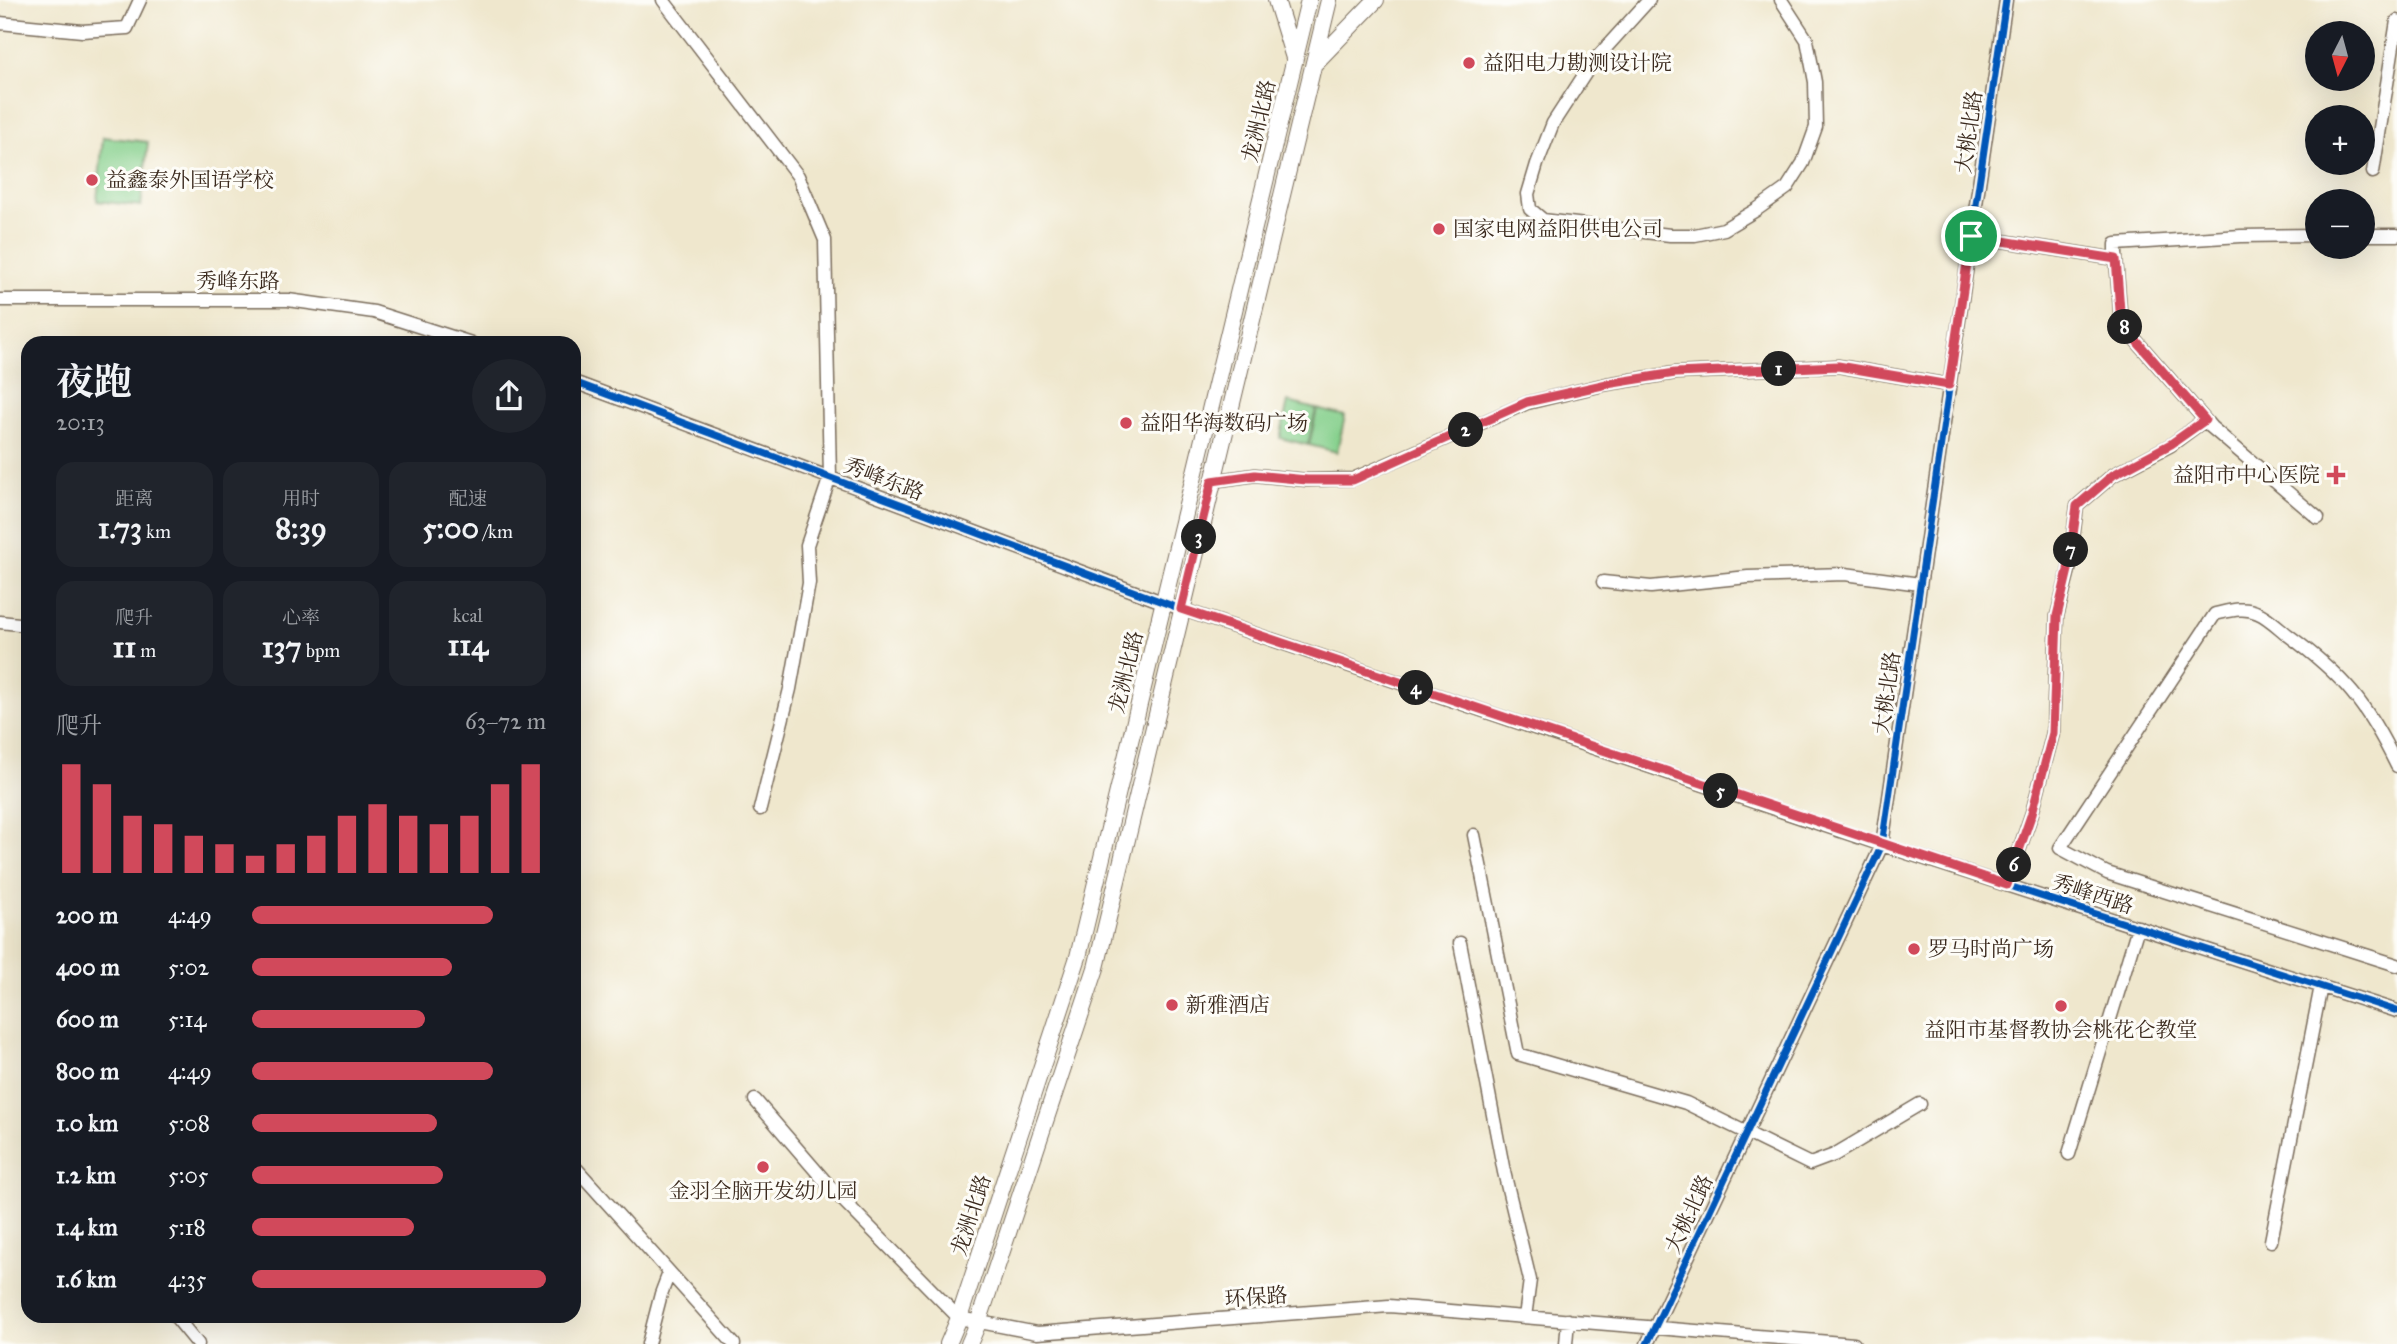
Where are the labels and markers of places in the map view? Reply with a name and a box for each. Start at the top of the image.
place label: 益阳电力勘测设计院 [1483,50,1672,76]
marker: 益阳电力勘测设计院 [1461,55,1477,71]
place label: 益鑫泰外国语学校 [106,167,274,193]
marker: 益鑫泰外国语学校 [84,172,100,188]
pin [1941,206,2001,266]
place label: 国家电网益阳供电公司 [1453,216,1663,242]
marker: 国家电网益阳供电公司 [1431,221,1447,237]
pin: 8 [2108,310,2142,344]
pin: 1 [1762,352,1796,386]
place label: 益阳华海数码广场 [1140,410,1308,436]
pin: 2 [1448,412,1484,448]
marker: 益阳华海数码广场 [1118,415,1134,431]
place label: 益阳市中心医院 [2173,462,2320,488]
marker: 益阳市中心医院 [2326,465,2346,485]
pin: 3 [1182,520,1216,554]
pin: 7 [2054,532,2088,568]
pin: 4 [1398,670,1434,706]
pin: 5 [1704,774,1738,808]
pin: 6 [1996,848,2032,882]
place label: 罗马时尚广场 [1928,936,2054,962]
marker: 罗马时尚广场 [1906,941,1922,957]
place label: 新雅酒店 [1186,992,1270,1018]
marker: 新雅酒店 [1164,997,1180,1013]
marker: 益阳市基督教协会桃花仑教堂 [2053,998,2069,1014]
place label: 益阳市基督教协会桃花仑教堂 [1925,1017,2198,1043]
marker: 金羽全脑开发幼儿园 [755,1159,771,1175]
place label: 金羽全脑开发幼儿园 [669,1178,858,1204]

